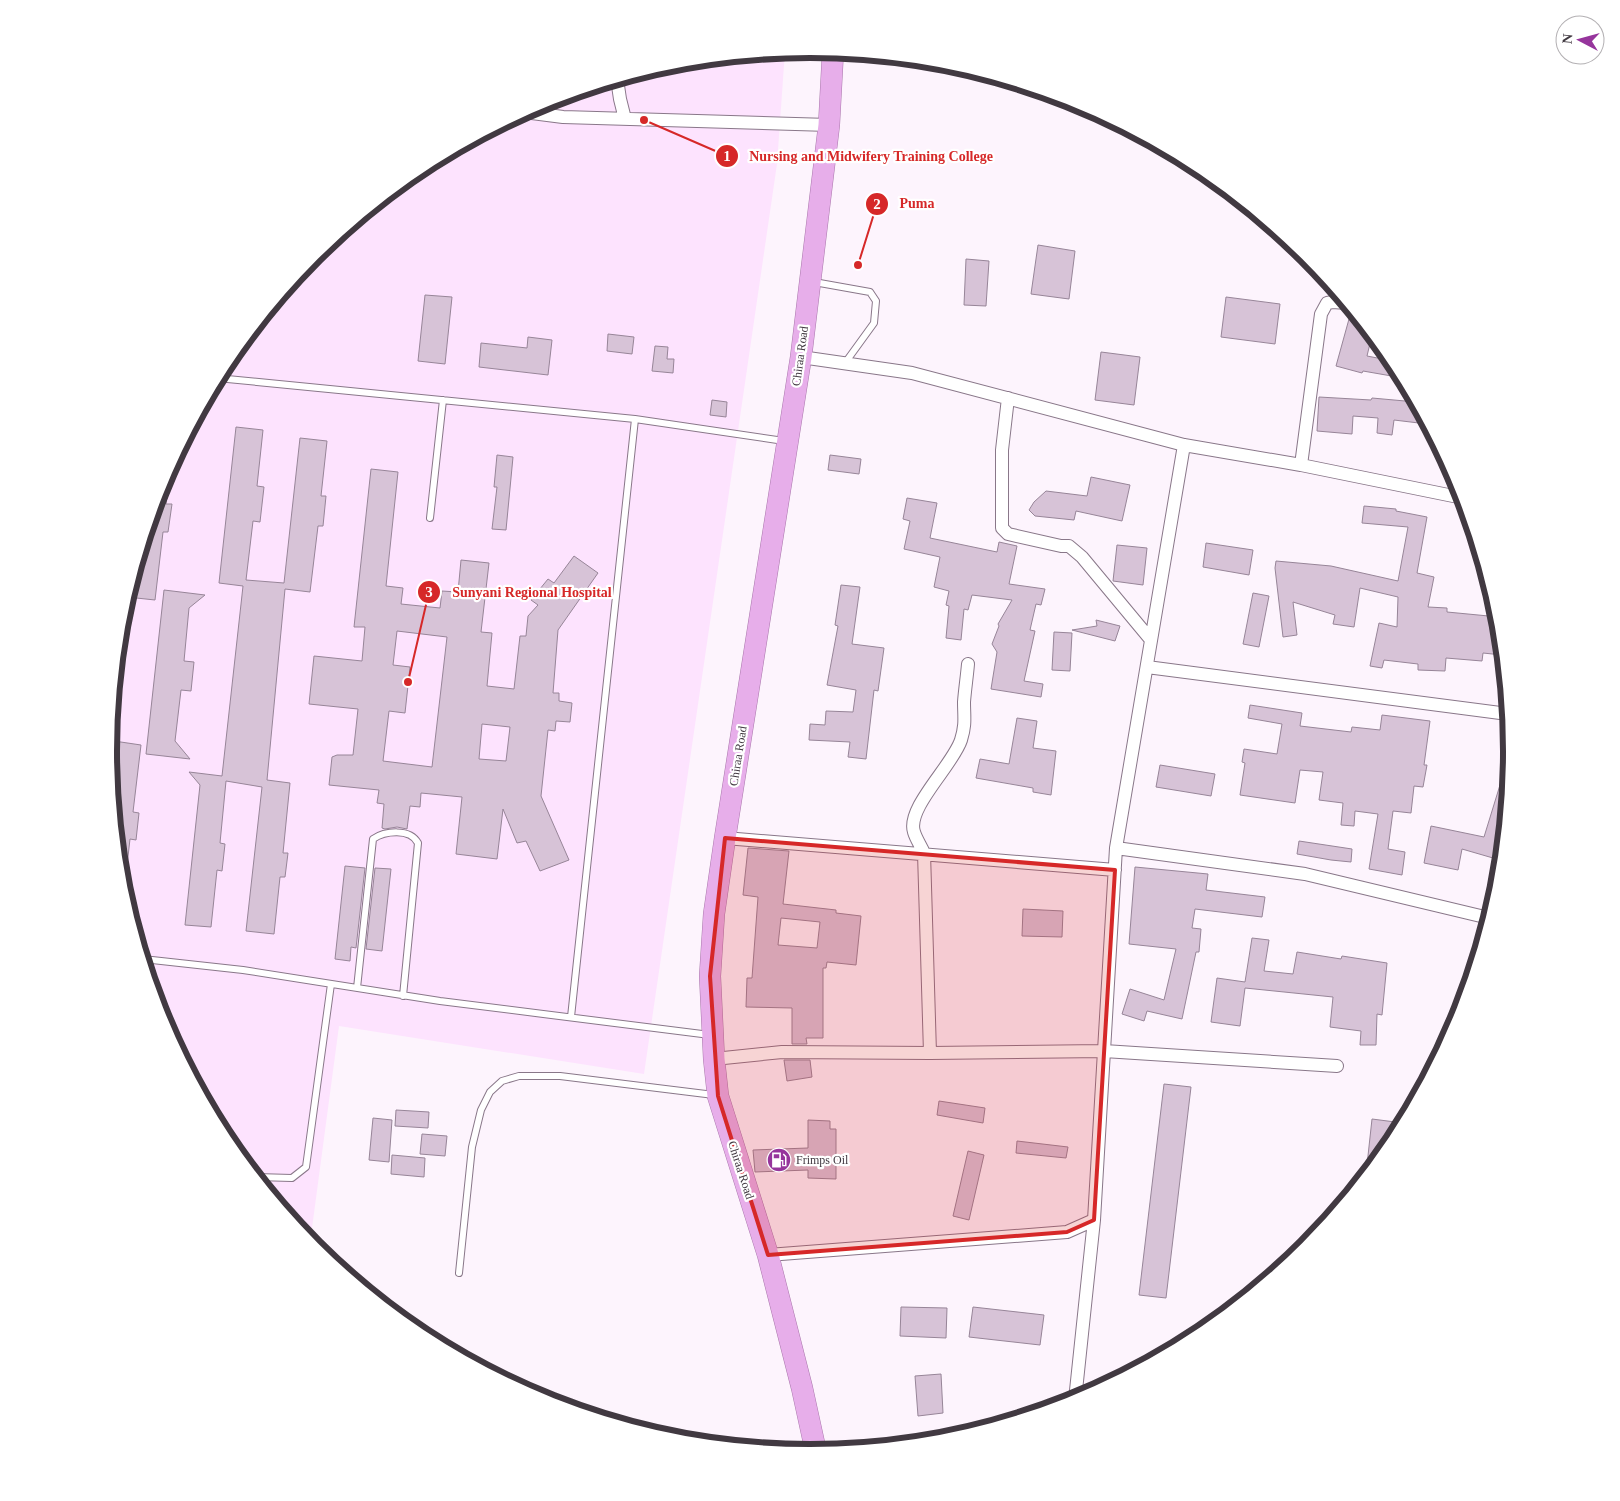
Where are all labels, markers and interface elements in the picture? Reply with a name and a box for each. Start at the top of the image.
north arrow [1555,15,1605,65]
text: N [1560,33,1576,45]
callout: Nursing and Midwifery Training College [714,141,1003,170]
text: 1 [723,148,731,164]
text: Nursing and Midwifery Training College [749,149,993,164]
callout: Puma [864,189,944,218]
text: 2 [873,196,881,212]
text: Puma [900,196,935,211]
street label: Chiraa Road [789,325,811,387]
callout: Sunyani Regional Hospital [417,578,621,607]
text: 3 [425,584,433,600]
text: Sunyani Regional Hospital [452,585,612,600]
street label: Chiraa Road [726,725,750,787]
street label: Chiraa Road [725,1139,757,1201]
fuel station icon: Frimps Oil [766,1147,792,1173]
place label: Frimps Oil [796,1153,849,1167]

